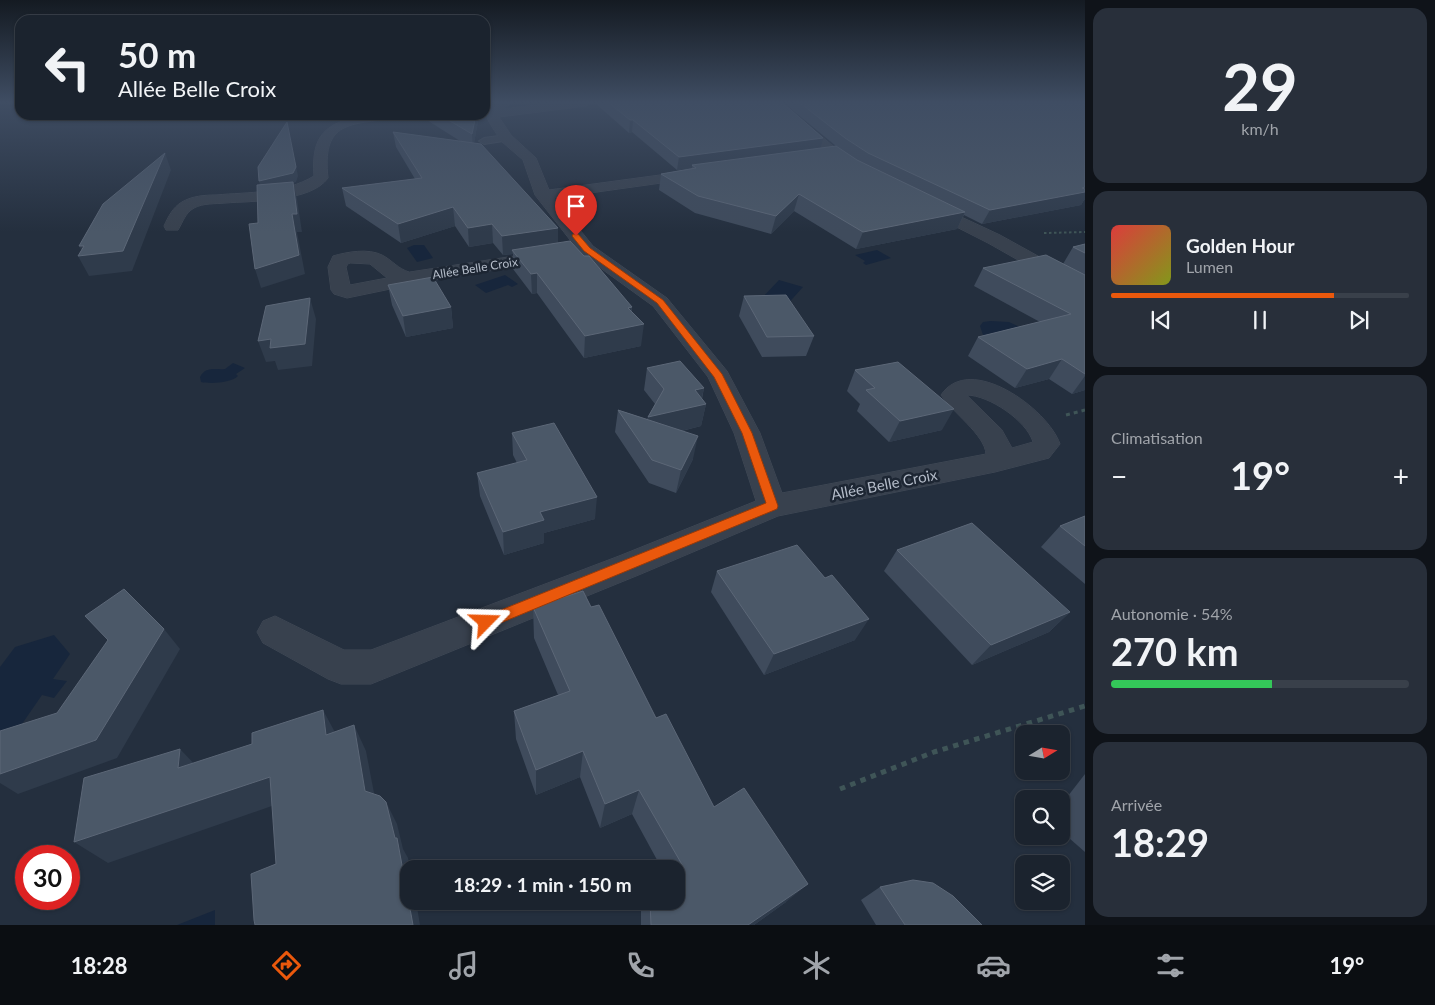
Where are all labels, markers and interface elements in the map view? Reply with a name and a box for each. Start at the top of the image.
text: 50 m [118,33,196,75]
icon: left [35,35,100,100]
text: 29 [1222,47,1298,125]
text: Allée Belle Croix [118,75,276,102]
text: km/h [1241,119,1279,138]
pin [555,185,597,236]
icon: arrive [562,192,590,220]
text: Golden Hour [1186,234,1295,257]
street label: Allée Belle Croix [431,254,519,282]
text: Lumen [1186,257,1233,276]
icon: previous [1147,306,1175,334]
icon: pause [1246,306,1274,334]
icon: next [1345,306,1373,334]
text: Climatisation [1111,428,1203,447]
text: 19° [1230,452,1290,498]
text: − [1111,459,1127,493]
text: + [1393,459,1409,493]
street label: Allée Belle Croix [829,465,939,503]
position arrow [459,595,511,647]
text: Autonomie · 54% [1111,604,1233,623]
text: 270 km [1111,628,1239,674]
north arrow [1015,725,1070,780]
map controls [1015,725,1070,910]
button: search [1015,790,1070,845]
text: Arrivée [1111,795,1162,814]
text: 18:29 [1111,819,1209,865]
speed limit sign: 30 [15,845,80,910]
button: layers [1015,855,1070,910]
text: 18:29 · 1 min · 150 m [453,873,632,896]
icon: directions [269,948,304,983]
icon: music [446,948,481,983]
icon: phone [623,948,658,983]
icon: climate [799,948,834,983]
icon: car [976,948,1011,983]
icon: filters [1153,948,1188,983]
text: 18:28 [71,952,128,979]
text: 19° [1329,952,1364,979]

